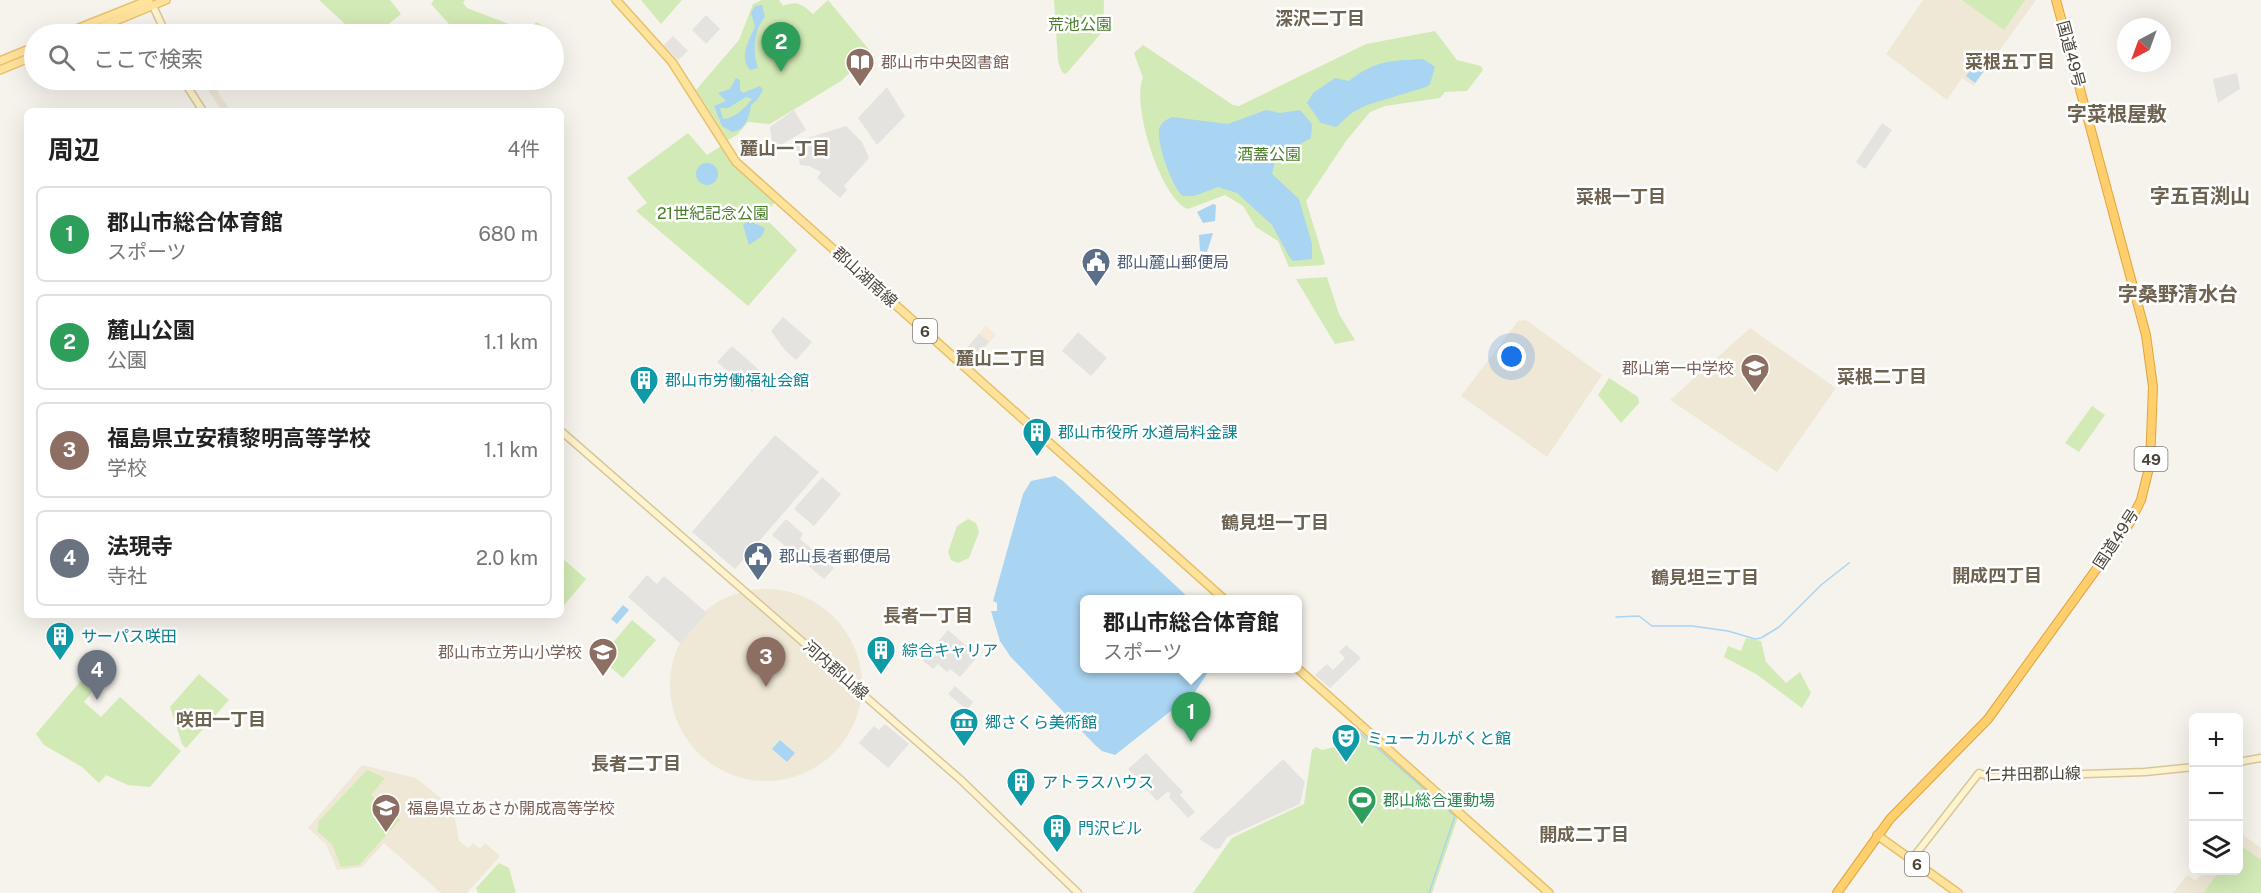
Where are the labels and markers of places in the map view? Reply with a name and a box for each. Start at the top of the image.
pin: 2 [762,22,800,72]
library icon: 郡山市中央図書館 [844,46,876,88]
place label: 郡山市中央図書館 [881,53,1009,72]
public building icon: 郡山麓山郵便局 [1080,246,1112,288]
place label: 郡山麓山郵便局 [1117,253,1229,272]
school or university icon: 郡山第一中学校 [1739,352,1771,394]
place label: 郡山第一中学校 [1622,359,1734,378]
building icon: 郡山市労働福祉会館 [628,364,660,406]
place label: 郡山市労働福祉会館 [665,371,809,390]
building icon: 郡山市役所 水道局料金課 [1021,416,1053,458]
place label: 郡山市役所 水道局料金課 [1058,423,1238,442]
public building icon: 郡山長者郵便局 [742,540,774,582]
place label: 郡山長者郵便局 [779,547,891,566]
building icon: サーパス咲田 [44,620,76,662]
place label: サーパス咲田 [81,627,177,646]
building icon: 綜合キャリア [865,634,897,676]
school or university icon: 郡山市立芳山小学校 [587,636,619,678]
pin: 3 [746,638,786,687]
place label: 綜合キャリア [902,641,998,660]
place label: 郡山市立芳山小学校 [438,643,582,662]
pin: 4 [78,650,116,700]
pin: 1 [1172,692,1210,742]
museum icon: 郷さくら美術館 [948,706,980,748]
place label: 郷さくら美術館 [985,713,1097,732]
theatre icon: ミューカルがくと館 [1330,722,1362,764]
place label: ミューカルがくと館 [1367,729,1511,748]
building icon: アトラスハウス [1005,766,1037,808]
place label: アトラスハウス [1042,773,1154,792]
sports icon: 郡山総合運動場 [1346,784,1378,826]
place label: 郡山総合運動場 [1383,791,1495,810]
school or university icon: 福島県立あさか開成高等学校 [370,792,402,834]
place label: 福島県立あさか開成高等学校 [407,799,615,818]
building icon: 門沢ビル [1041,812,1073,854]
place label: 門沢ビル [1078,819,1142,838]

